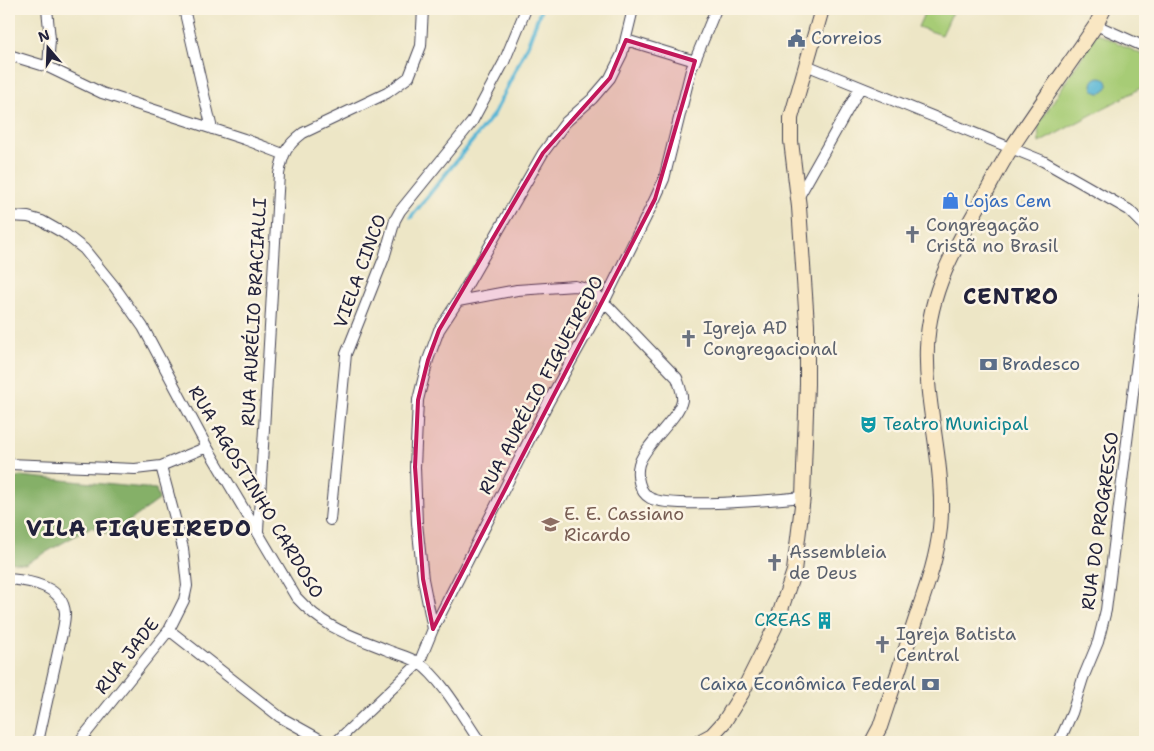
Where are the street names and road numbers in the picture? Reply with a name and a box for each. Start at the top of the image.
street label: RUA AURÉLIO BRACIALLI [236,197,272,427]
street label: VIELA CINCO [328,211,392,331]
street label: RUA AURÉLIO FIGUEIREDO [473,271,609,499]
street label: RUA AGOSTINHO CARDOSO [183,381,329,603]
street label: RUA DO PROGRESSO [1076,430,1124,612]
street label: RUA JADE [90,613,164,699]

